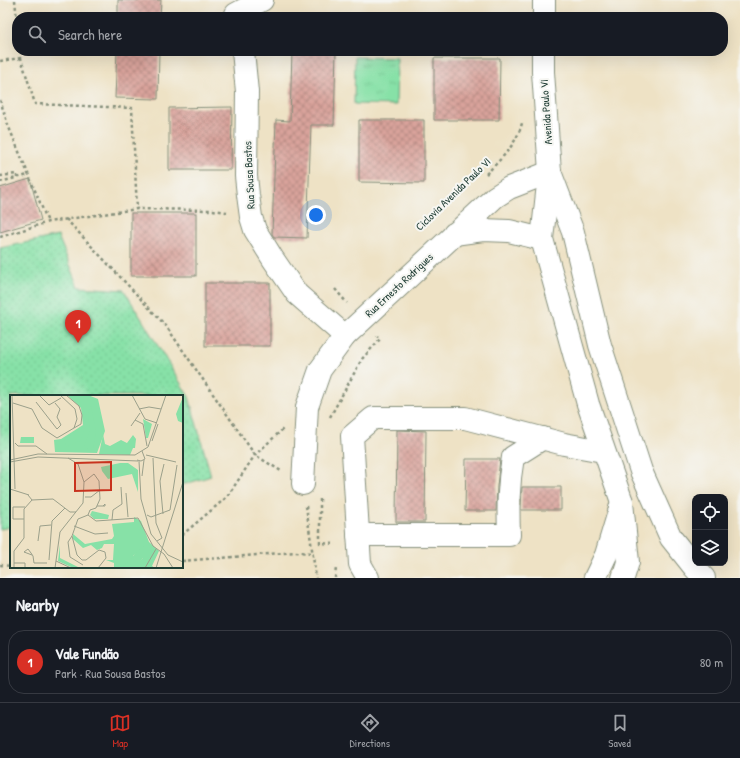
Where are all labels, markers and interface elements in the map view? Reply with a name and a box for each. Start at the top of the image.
search box [12,12,728,56]
icon: search [26,23,48,45]
text: Search here [58,24,122,45]
street label: Avenida Paulo VI [537,79,555,145]
street label: Rua Sousa Bastos [240,141,258,209]
street label: Ciclovia Avenida Paulo VI [412,155,494,233]
your location [306,205,326,225]
street label: Rua Ernesto Rodrigues [362,250,436,320]
pin: 1 [65,310,91,343]
inset map [10,395,183,568]
map controls [692,494,728,566]
button: locate [692,494,728,530]
button: layers [692,530,728,566]
text: Nearby [16,593,59,616]
text: Vale Fundão [55,643,119,664]
text: 1 [28,653,32,671]
text: 80 m [700,653,723,671]
text: Park · Rua Sousa Bastos [55,664,165,682]
tab: Map [109,712,131,750]
tab: Directions [350,712,390,750]
tab: Saved [608,712,631,750]

